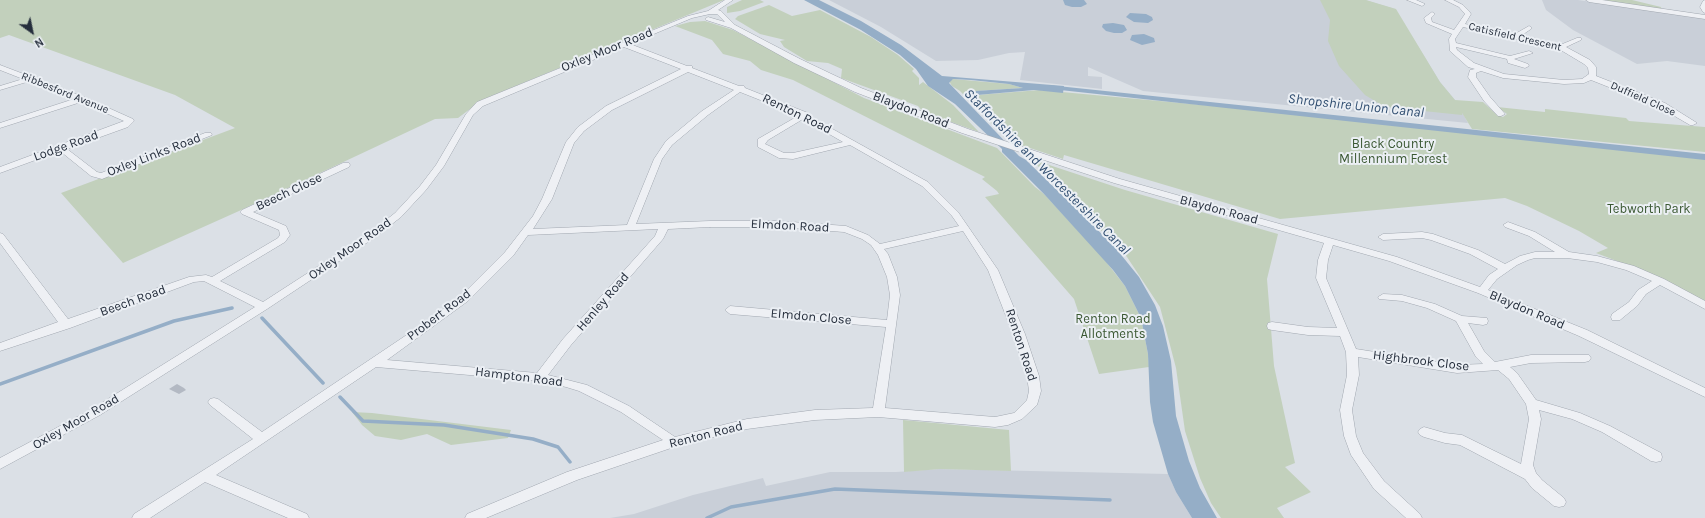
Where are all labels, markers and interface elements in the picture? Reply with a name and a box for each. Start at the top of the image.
north arrow [12,12,52,52]
street label: Catisfield Crescent [1467,20,1563,54]
street label: Oxley Moor Road [559,25,655,75]
text: N [32,35,46,50]
street label: Ribbesford Avenue [19,69,111,117]
street label: Duffield Close [1608,79,1678,119]
water label: Staffordshire and Worcestershire Canal [960,85,1134,259]
street label: Blaydon Road [871,88,951,132]
street label: Renton Road [760,90,834,138]
water label: Shropshire Union Canal [1287,90,1425,122]
street label: Lodge Road [31,127,101,165]
street label: Oxley Links Road [105,130,203,180]
park label: Black Country Millennium Forest [1339,136,1447,167]
street label: Beech Close [253,170,325,214]
street label: Blaydon Road [1178,192,1260,228]
park label: Tebworth Park [1607,201,1691,217]
street label: Oxley Moor Road [306,215,394,283]
street label: Elmdon Road [750,216,830,236]
street label: Henley Road [573,269,633,335]
street label: Beech Road [98,282,168,320]
street label: Probert Road [404,286,474,344]
street label: Blaydon Road [1487,287,1567,333]
street label: Elmdon Close [770,306,852,328]
street label: Renton Road [1002,307,1040,383]
park label: Renton Road Allotments [1075,311,1151,342]
street label: Highbrook Close [1372,347,1470,375]
street label: Hampton Road [474,364,564,390]
street label: Oxley Moor Road [30,391,122,453]
street label: Renton Road [668,418,744,452]

